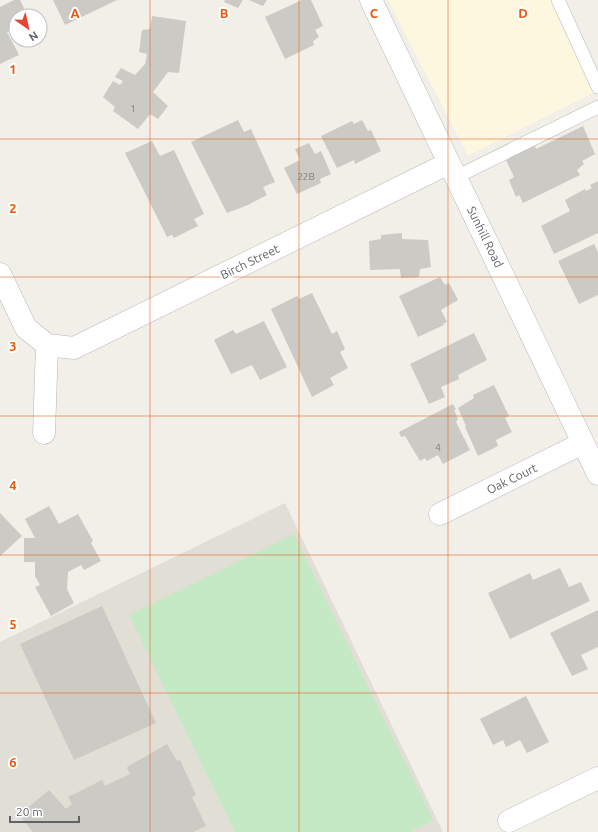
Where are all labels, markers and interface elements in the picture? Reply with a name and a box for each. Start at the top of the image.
text: A [70,6,80,20]
text: B [220,6,229,20]
text: C [370,6,379,20]
text: D [518,6,528,20]
north arrow [8,8,48,48]
text: N [27,29,40,44]
text: 1 [9,62,17,76]
house number: 1 [130,103,136,114]
house number: 22B [297,171,315,182]
text: 2 [9,201,17,215]
street label: Sunhill Road [465,204,506,270]
street label: Birch Street [218,242,282,281]
text: 3 [9,339,17,353]
house number: 4 [435,442,441,453]
street label: Oak Court [484,461,539,496]
text: 4 [9,478,17,492]
text: 5 [9,617,17,631]
text: 6 [9,755,17,769]
scale bar [10,798,79,824]
text: 20 m [16,805,43,818]

